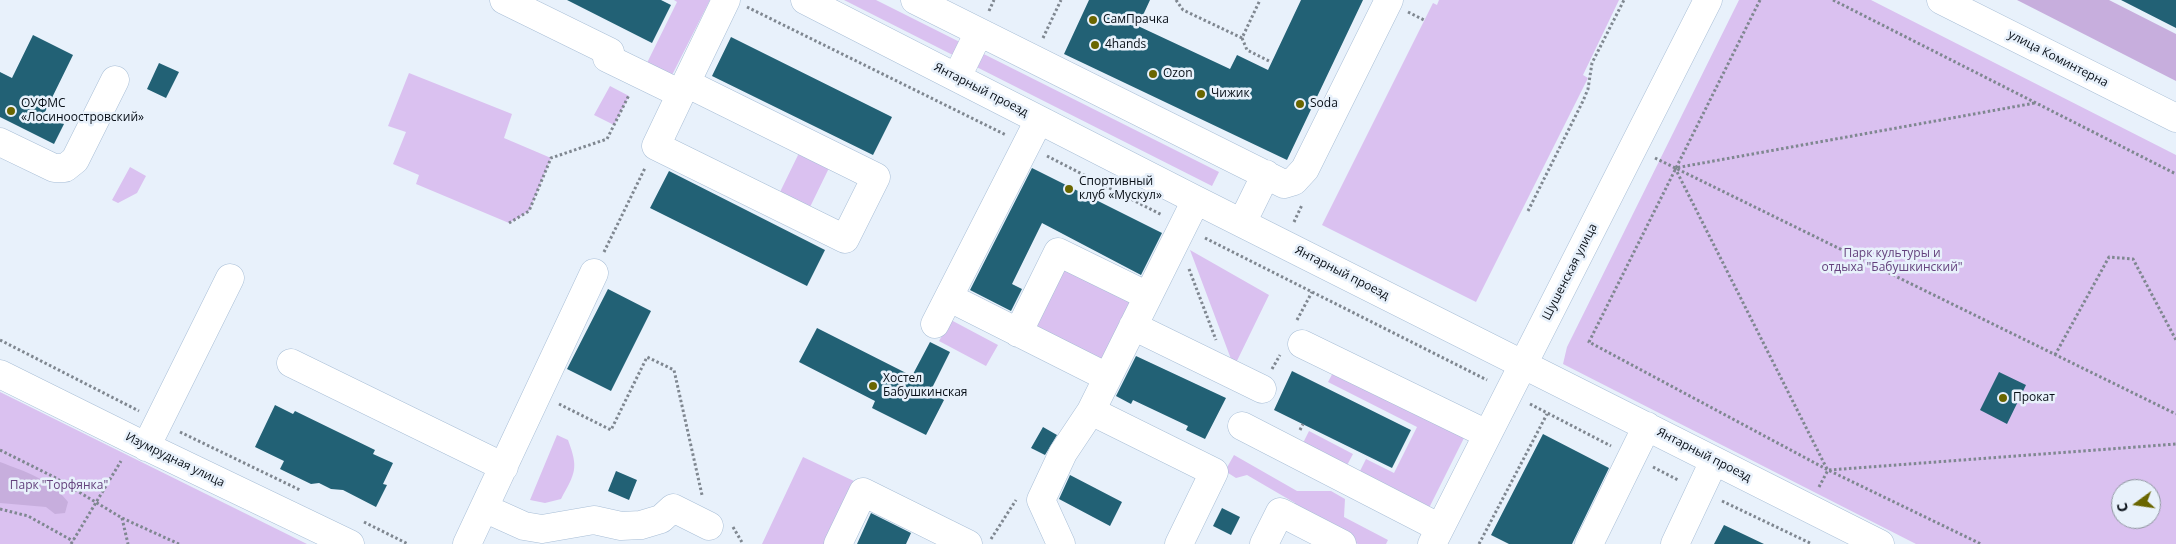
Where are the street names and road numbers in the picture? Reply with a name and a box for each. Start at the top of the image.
street label: улица Коминтерна [2006,28,2110,90]
street label: Янтарный проезд [931,60,1031,120]
street label: Шушенская улица [1539,221,1601,323]
street label: Янтарный проезд [1292,243,1392,303]
street label: Янтарный проезд [1654,425,1754,485]
street label: Изумрудная улица [123,430,227,490]

